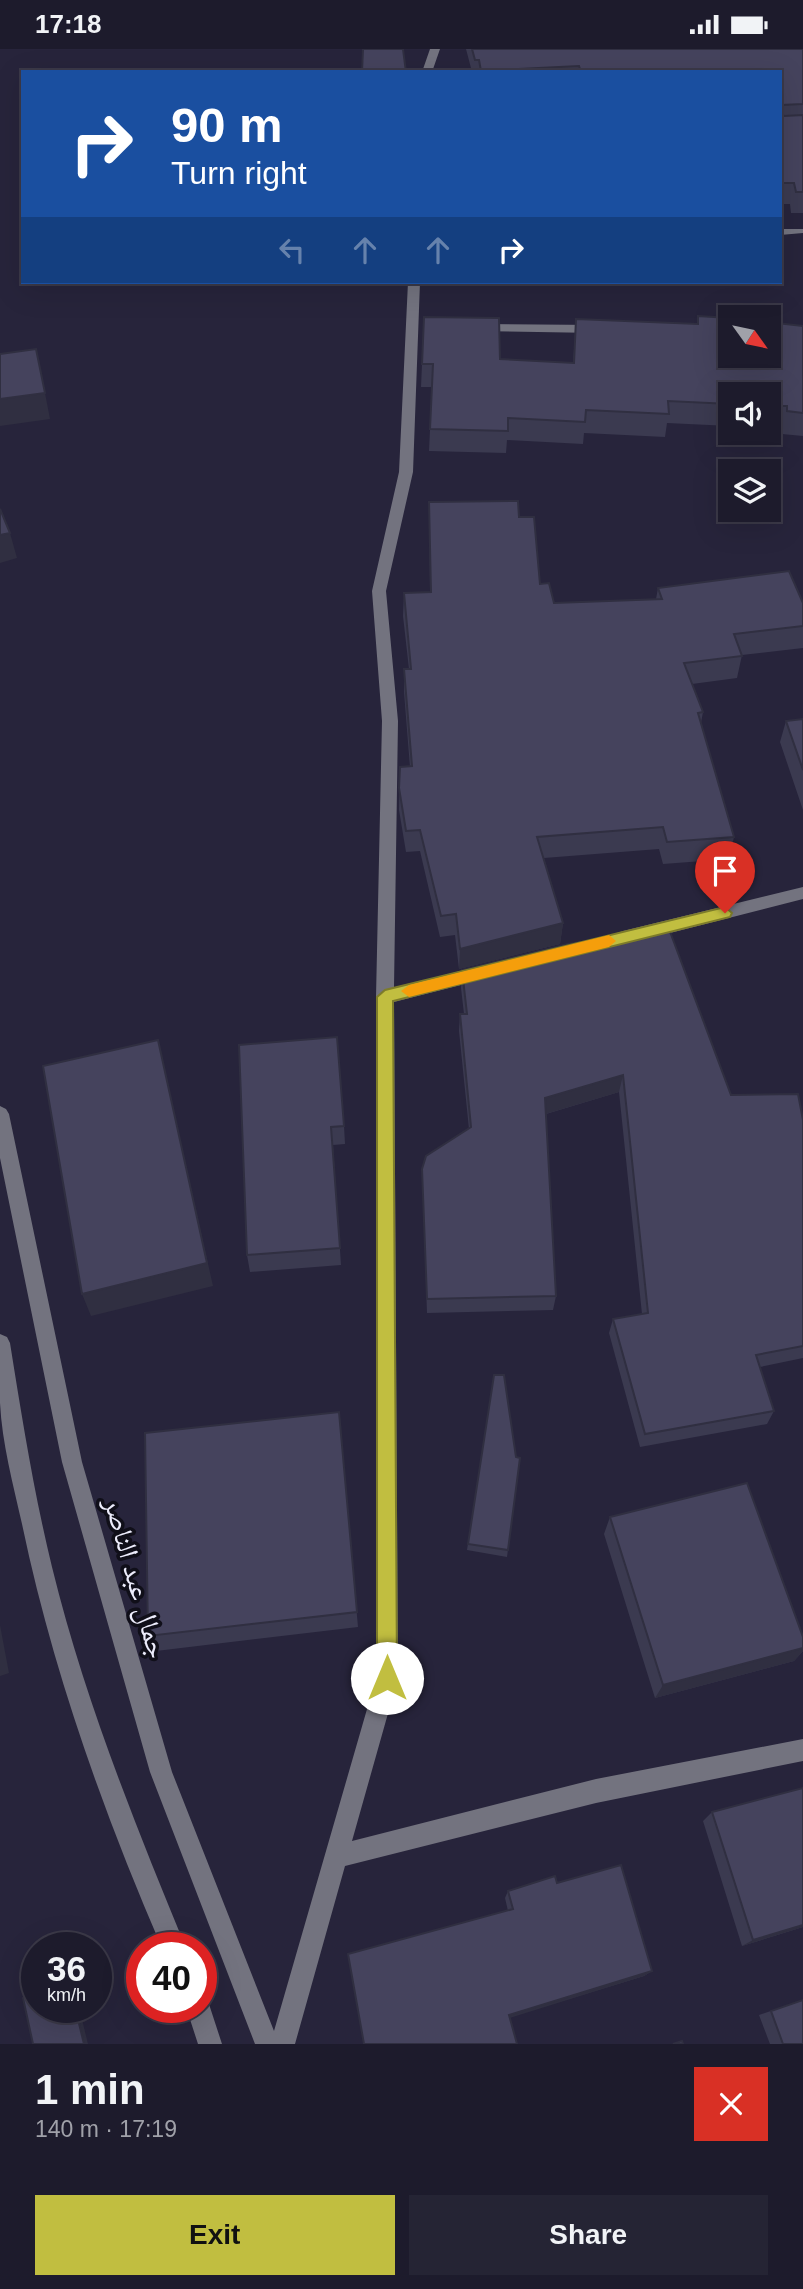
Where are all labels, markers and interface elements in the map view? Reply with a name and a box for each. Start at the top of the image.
text: 17:18 [35,9,102,39]
icon: right [56,98,147,189]
text: 90 m [171,98,283,152]
text: Turn right [171,155,307,191]
icon: left [273,231,311,269]
icon: ahead [346,231,384,269]
icon: ahead [419,231,457,269]
icon: right [492,231,530,269]
north arrow [718,305,780,367]
map controls [718,305,781,522]
button: sound [718,382,781,445]
button: layers [718,459,781,522]
pin [695,841,755,913]
icon: arrive [706,852,744,890]
street label: جمال عبد الناصر [97,1493,174,1662]
position arrow [350,1641,424,1715]
speed limit sign: 40 [126,1932,217,2023]
text: 36 [47,1949,86,1988]
text: km/h [47,1985,86,2005]
text: 1 min [35,2066,145,2113]
button: close [694,2067,768,2141]
text: 140 m · 17:19 [35,2116,177,2142]
button: Exit [35,2195,395,2275]
button: Share [409,2195,768,2275]

